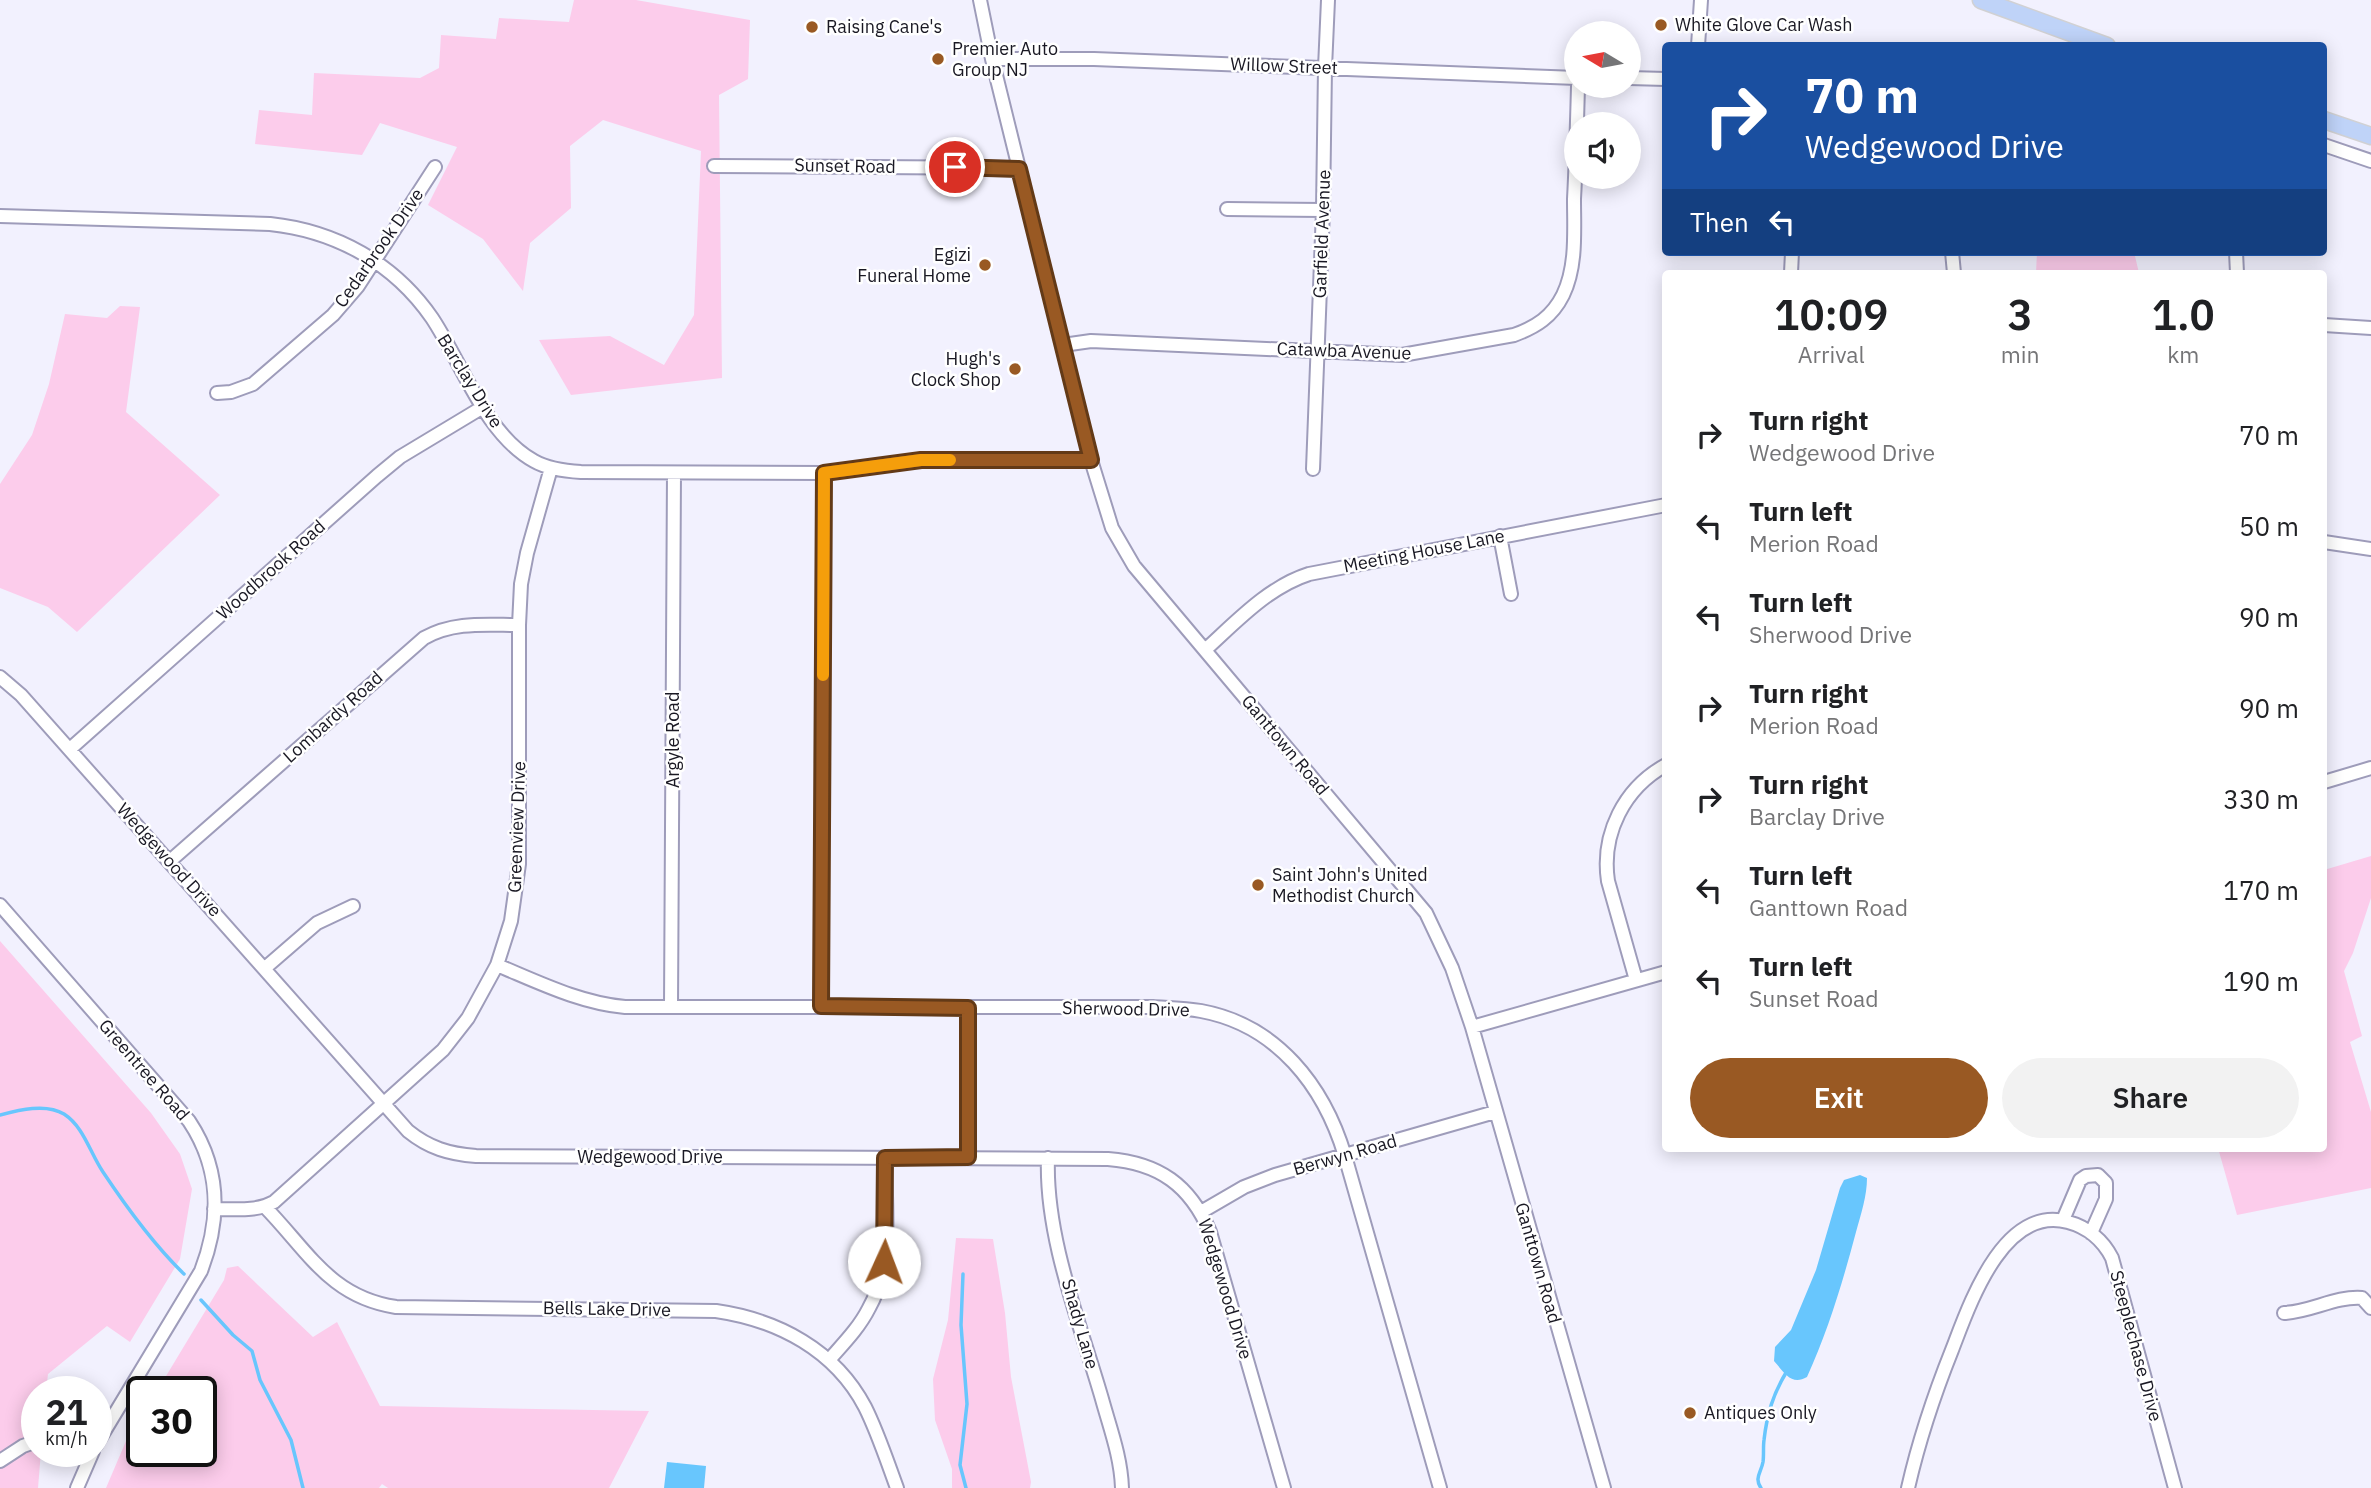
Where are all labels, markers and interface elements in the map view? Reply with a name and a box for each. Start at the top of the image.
place label: White Glove Car Wash [1675,13,1852,36]
place label: Raising Cane's [826,15,942,38]
marker: White Glove Car Wash [1653,17,1669,33]
marker: Raising Cane's [804,19,820,35]
north arrow [1564,21,1642,98]
map controls [1564,21,1641,189]
place label: Premier Auto Group NJ [952,37,1058,81]
marker: Premier Auto Group NJ [930,51,946,67]
street label: Willow Street [1230,52,1338,79]
text: 70 m [1805,63,1919,126]
icon: right [1690,70,1781,161]
button: sound [1564,112,1641,189]
text: Wedgewood Drive [1805,125,2064,167]
pin [925,137,985,197]
icon: arrive [936,148,974,186]
street label: Sunset Road [794,153,896,178]
street label: Garfield Avenue [1308,169,1335,299]
street label: Cedarbrook Drive [329,184,428,312]
icon: left [1763,203,1801,241]
text: Then [1690,205,1749,239]
place label: Egizi Funeral Home [857,243,971,287]
marker: Egizi Funeral Home [977,257,993,273]
text: 10:09 [1774,287,1888,342]
text: 3 [2007,287,2033,342]
text: 1.0 [2152,287,2215,342]
street label: Barclay Drive [432,330,508,432]
street label: Catawba Avenue [1276,337,1412,364]
text: Arrival [1798,339,1865,369]
text: min [2001,339,2040,369]
text: km [2167,339,2199,369]
place label: Hugh's Clock Shop [911,347,1001,391]
marker: Hugh's Clock Shop [1007,361,1023,377]
text: Turn right [1749,403,1868,437]
icon: right [1690,416,1728,454]
text: 70 m [2239,418,2299,452]
text: Wedgewood Drive [1749,437,1935,467]
text: Turn left [1749,494,1852,528]
icon: left [1690,507,1728,545]
text: 50 m [2239,509,2299,543]
street label: Woodbrook Road [211,515,330,625]
street label: Meeting House Lane [1341,524,1507,577]
text: Merion Road [1749,528,1879,558]
text: Turn left [1749,585,1852,619]
icon: left [1690,598,1728,636]
text: 90 m [2239,600,2299,634]
text: Sherwood Drive [1749,619,1912,649]
street label: Lombardy Road [278,666,387,767]
text: Turn right [1749,676,1868,710]
icon: right [1690,689,1728,727]
street label: Ganttown Road [1237,690,1334,800]
text: 90 m [2239,691,2299,725]
street label: Argyle Road [661,692,684,788]
text: Merion Road [1749,710,1879,740]
street label: Greenview Drive [503,761,530,893]
text: Turn right [1749,767,1868,801]
icon: right [1690,780,1728,818]
text: 330 m [2223,782,2299,816]
street label: Wedgewood Drive [112,798,227,922]
text: Barclay Drive [1749,801,1885,831]
text: Turn left [1749,858,1852,892]
place label: Saint John's United Methodist Church [1272,863,1428,907]
icon: left [1690,871,1728,909]
text: 170 m [2223,873,2299,907]
marker: Saint John's United Methodist Church [1250,877,1266,893]
text: Ganttown Road [1749,892,1908,922]
text: Turn left [1749,949,1852,983]
icon: left [1690,962,1728,1000]
text: 190 m [2223,964,2299,998]
text: Sunset Road [1749,983,1879,1013]
street label: Sherwood Drive [1062,996,1190,1021]
street label: Greentree Road [94,1014,195,1125]
button: Exit [1690,1058,1988,1138]
button: Share [2002,1058,2299,1138]
street label: Berwyn Road [1290,1129,1399,1180]
street label: Wedgewood Drive [577,1145,723,1168]
street label: Ganttown Road [1510,1200,1567,1326]
street label: Wedgewood Drive [1193,1216,1258,1362]
position arrow [847,1225,921,1299]
street label: Steeplechase Drive [2105,1268,2168,1424]
street label: Shady Lane [1057,1276,1104,1372]
street label: Bells Lake Drive [543,1296,671,1321]
speed limit sign: 30 [126,1376,217,1467]
text: 21 [45,1389,88,1435]
place label: Antiques Only [1704,1401,1817,1424]
marker: Antiques Only [1682,1405,1698,1421]
text: km/h [45,1427,88,1450]

